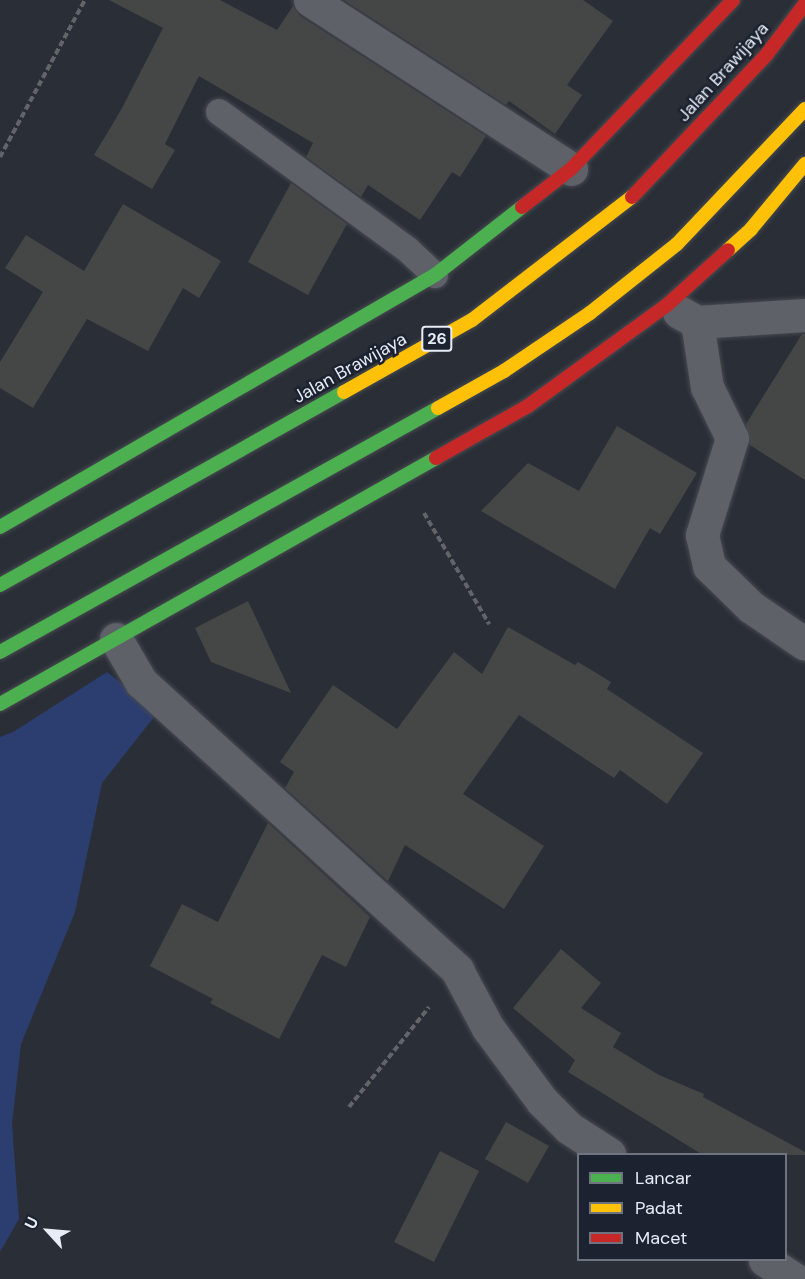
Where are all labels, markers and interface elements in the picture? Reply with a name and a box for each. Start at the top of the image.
street label: Jalan Brawijaya [673,18,773,126]
road number: 26 [420,326,454,352]
street label: Jalan Brawijaya [290,328,410,408]
legend [577,1153,787,1261]
text: Lancar [635,1166,691,1190]
text: Padat [635,1196,683,1220]
north arrow [18,1201,78,1261]
text: U [20,1213,43,1232]
text: Macet [635,1226,687,1250]

